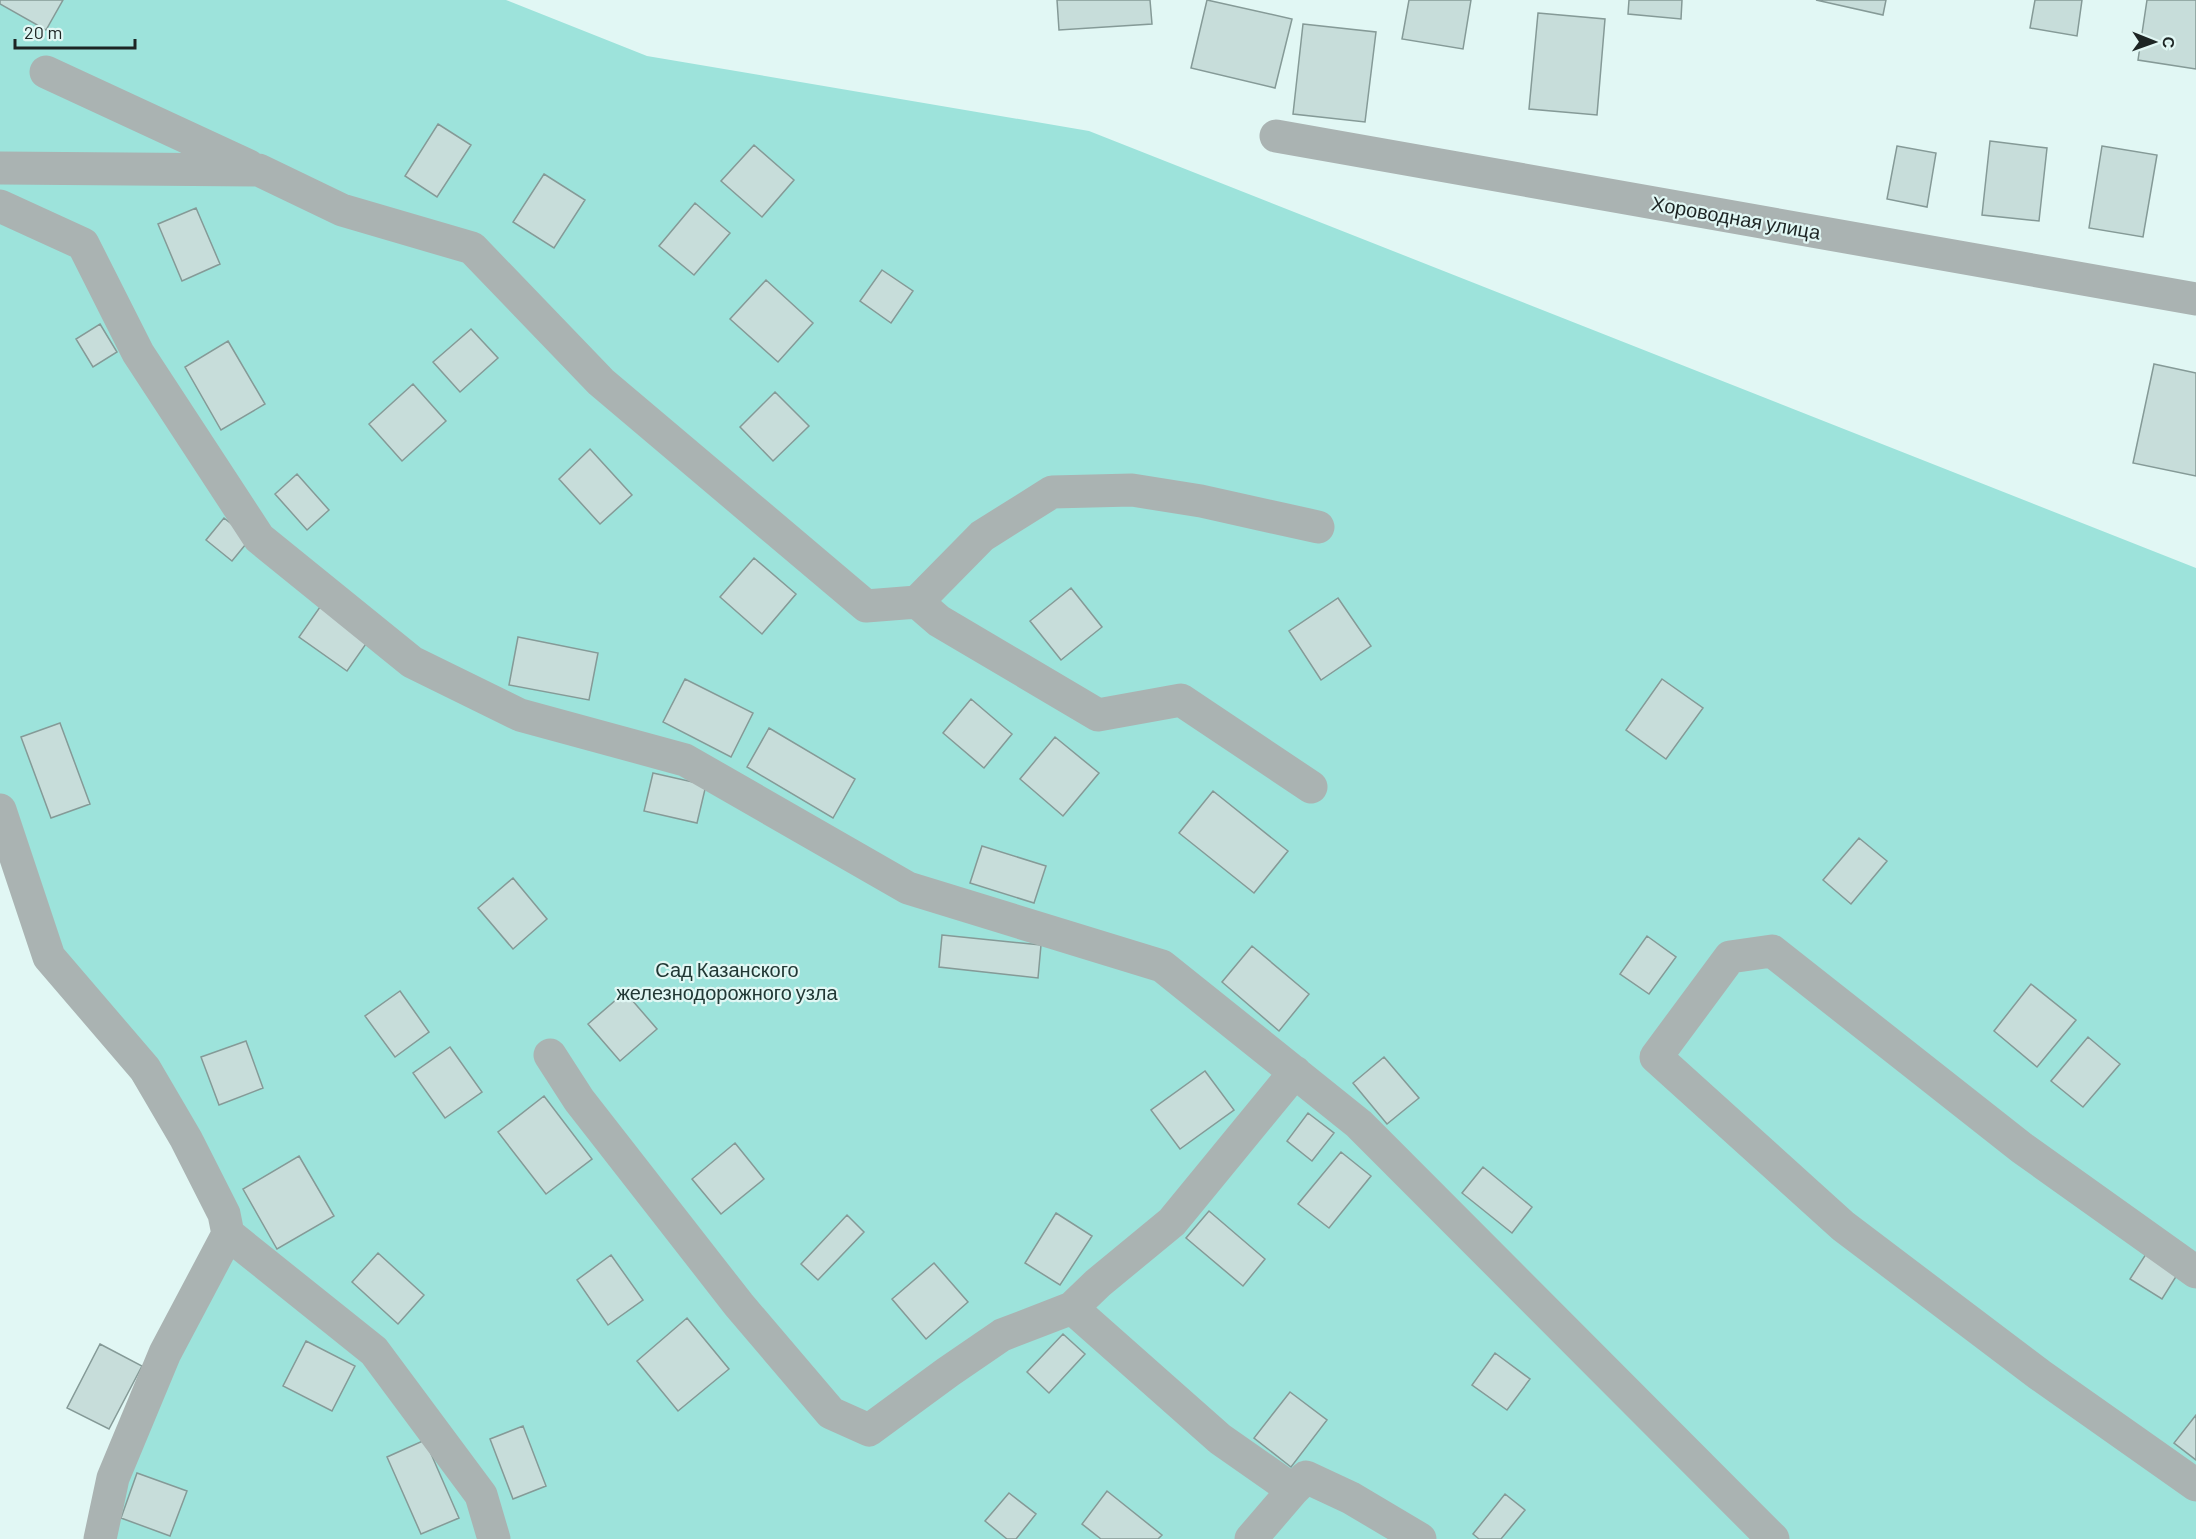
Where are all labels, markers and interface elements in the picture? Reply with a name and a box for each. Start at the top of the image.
scale bar [15,12,135,50]
north arrow [2124,12,2184,72]
text: 20 m [24,21,62,43]
text: С [2160,36,2179,49]
street label: Хороводная улица [1650,190,1823,244]
park label: Сад Казанского железнодорожного узла [616,957,838,1004]

